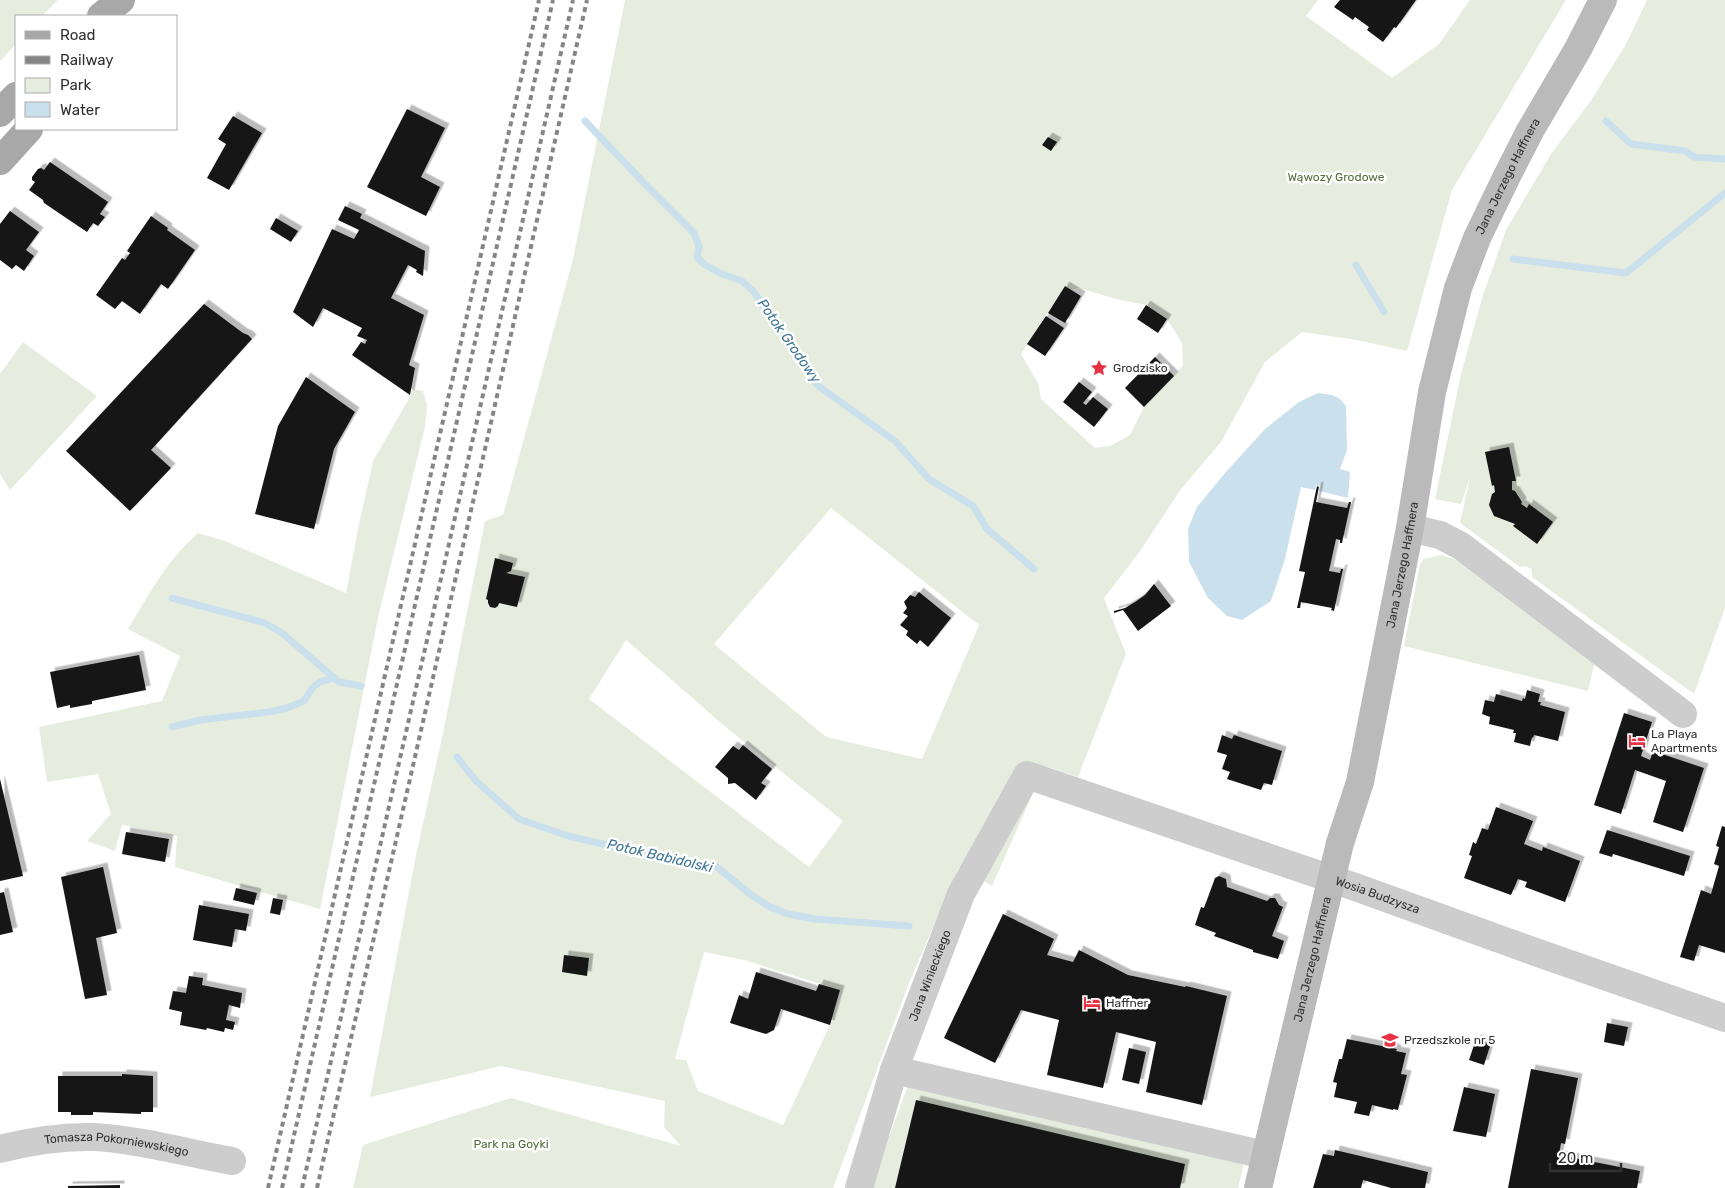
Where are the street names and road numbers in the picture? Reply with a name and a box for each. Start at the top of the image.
street label: Jana Jerzego Haffnera [1473,116,1543,237]
street label: Jana Jerzego Haffnera [1383,501,1421,629]
street label: Wosia Budzysza [1333,874,1422,917]
street label: Jana Jerzego Haffnera [1291,895,1334,1023]
street label: Jana Winieckiego [906,928,954,1023]
street label: Tomasza Pokorniewskiego [43,1130,190,1159]

